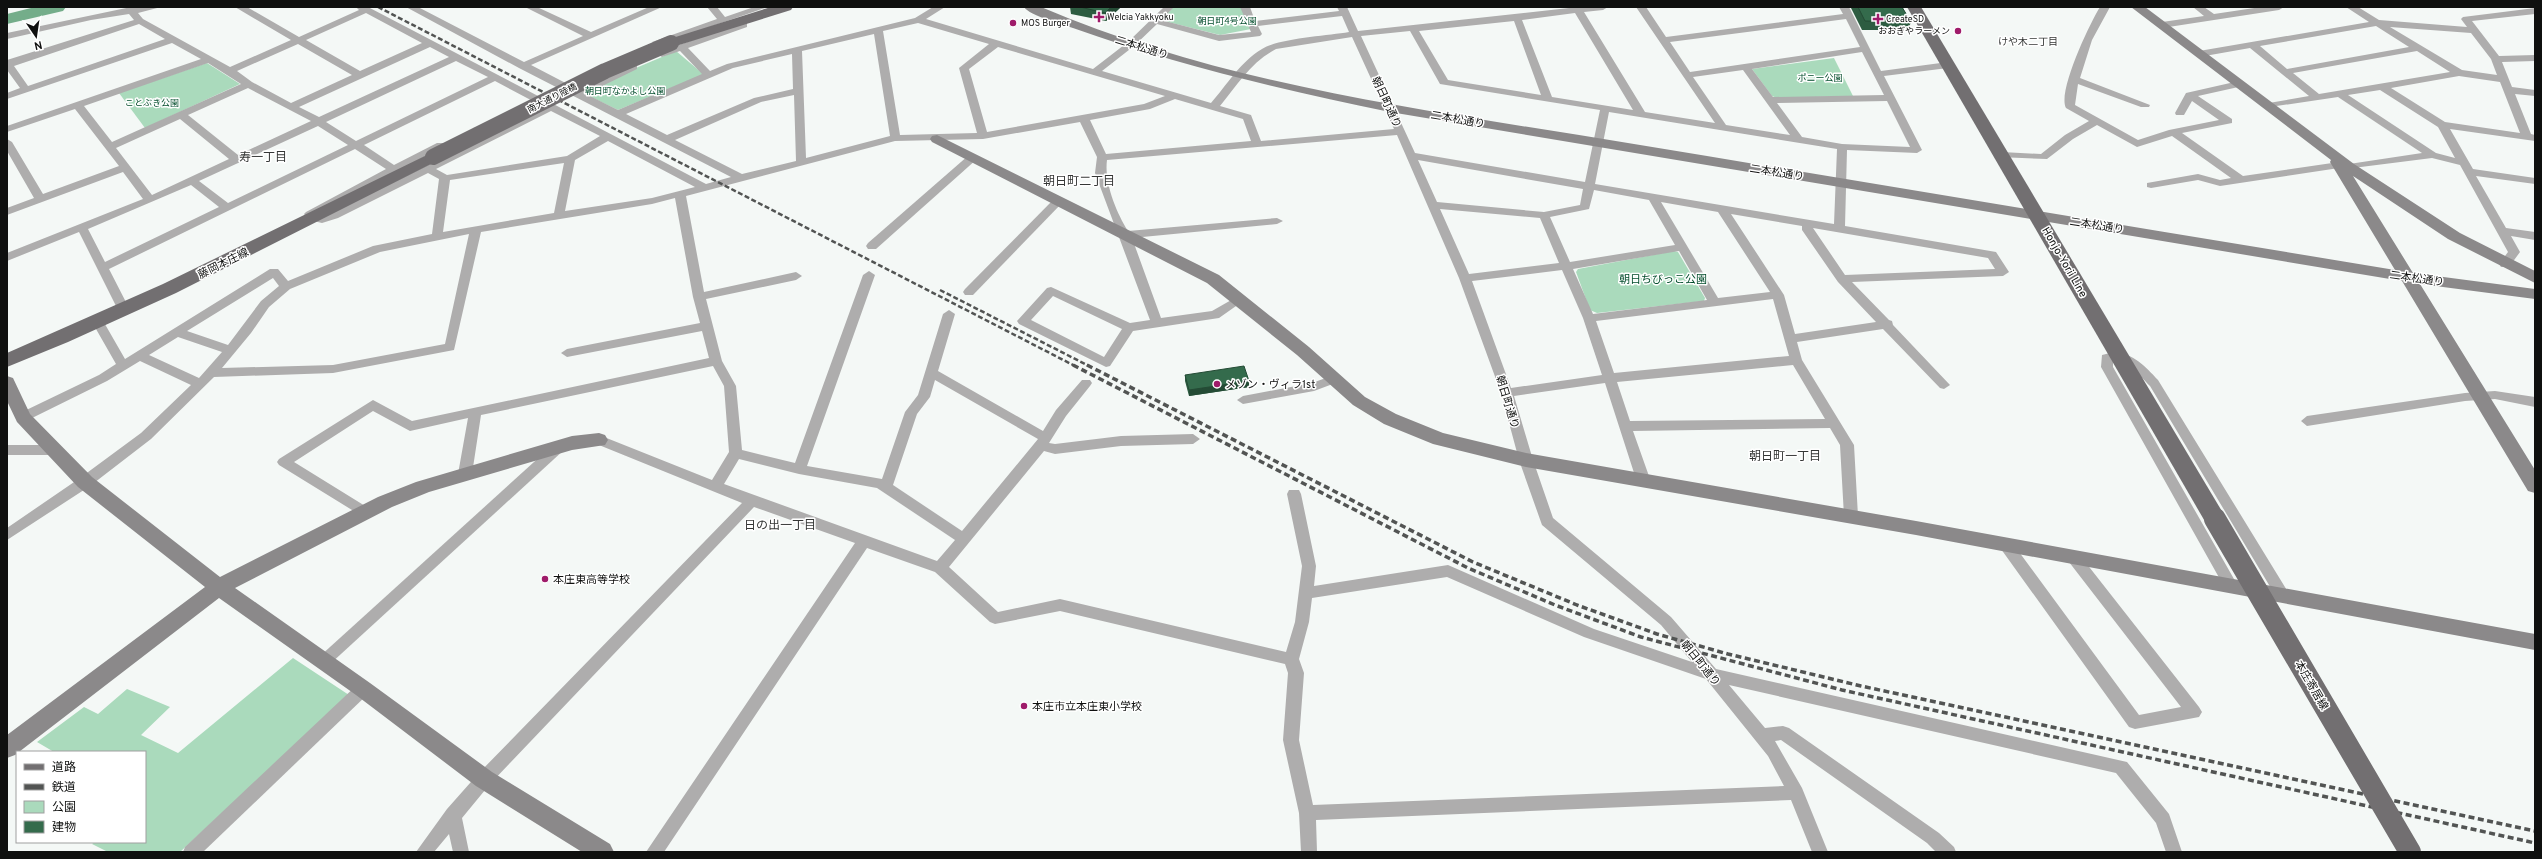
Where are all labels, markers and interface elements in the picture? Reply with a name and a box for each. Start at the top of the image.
marker: Welcia Yakkyoku [1094,12,1104,22]
place label: Welcia Yakkyoku [1107,12,1174,23]
marker: CreateSD [1873,14,1883,24]
place label: CreateSD [1886,14,1924,25]
north arrow [16,16,56,56]
park label: 朝日町4号公園 [1197,16,1257,27]
marker: MOS Burger [1008,18,1018,28]
place label: MOS Burger [1021,18,1071,29]
place label: おおぎやラーメン [1878,26,1950,37]
marker: おおぎやラーメン [1953,26,1963,36]
street label: 二本松通り [1113,33,1170,63]
district label: けや木二丁目 [1998,36,2058,49]
text: N [33,37,43,52]
park label: ポニー公園 [1797,73,1843,84]
street label: 朝日町通り [1368,75,1404,130]
street label: 南大通り陸橋 [526,81,579,116]
park label: 朝日町なかよし公園 [585,86,665,97]
park label: ことぶき公園 [125,98,179,109]
street label: 二本松通り [1430,108,1486,132]
district label: 寿一丁目 [239,150,287,166]
street label: 二本松通り [1749,162,1805,184]
district label: 朝日町二丁目 [1043,174,1115,190]
street label: 二本松通り [2069,215,2125,237]
street label: Honjo-Yorii Line [2038,225,2090,300]
street label: 藤岡本庄線 [196,246,251,282]
street label: 二本松通り [2389,268,2445,290]
park label: 朝日ちびっこ公園 [1619,273,1707,287]
street label: 朝日町通り [1492,374,1522,431]
place label: メゾン・ヴィラ1st [1225,378,1315,392]
marker: メゾン・ヴィラ1st [1212,379,1222,389]
district label: 朝日町一丁目 [1749,449,1821,465]
district label: 日の出一丁目 [744,518,816,534]
place label: 本庄東高等学校 [553,573,630,587]
marker: 本庄東高等学校 [540,574,550,584]
street label: 朝日町通り [1677,638,1723,689]
street label: 本庄寄居線 [2291,658,2331,713]
place label: 本庄市立本庄東小学校 [1032,700,1142,714]
marker: 本庄市立本庄東小学校 [1019,701,1029,711]
legend [16,751,146,843]
text: 道路 [52,760,76,776]
text: 鉄道 [52,780,76,796]
text: 公園 [52,800,76,816]
text: 建物 [52,820,76,836]

